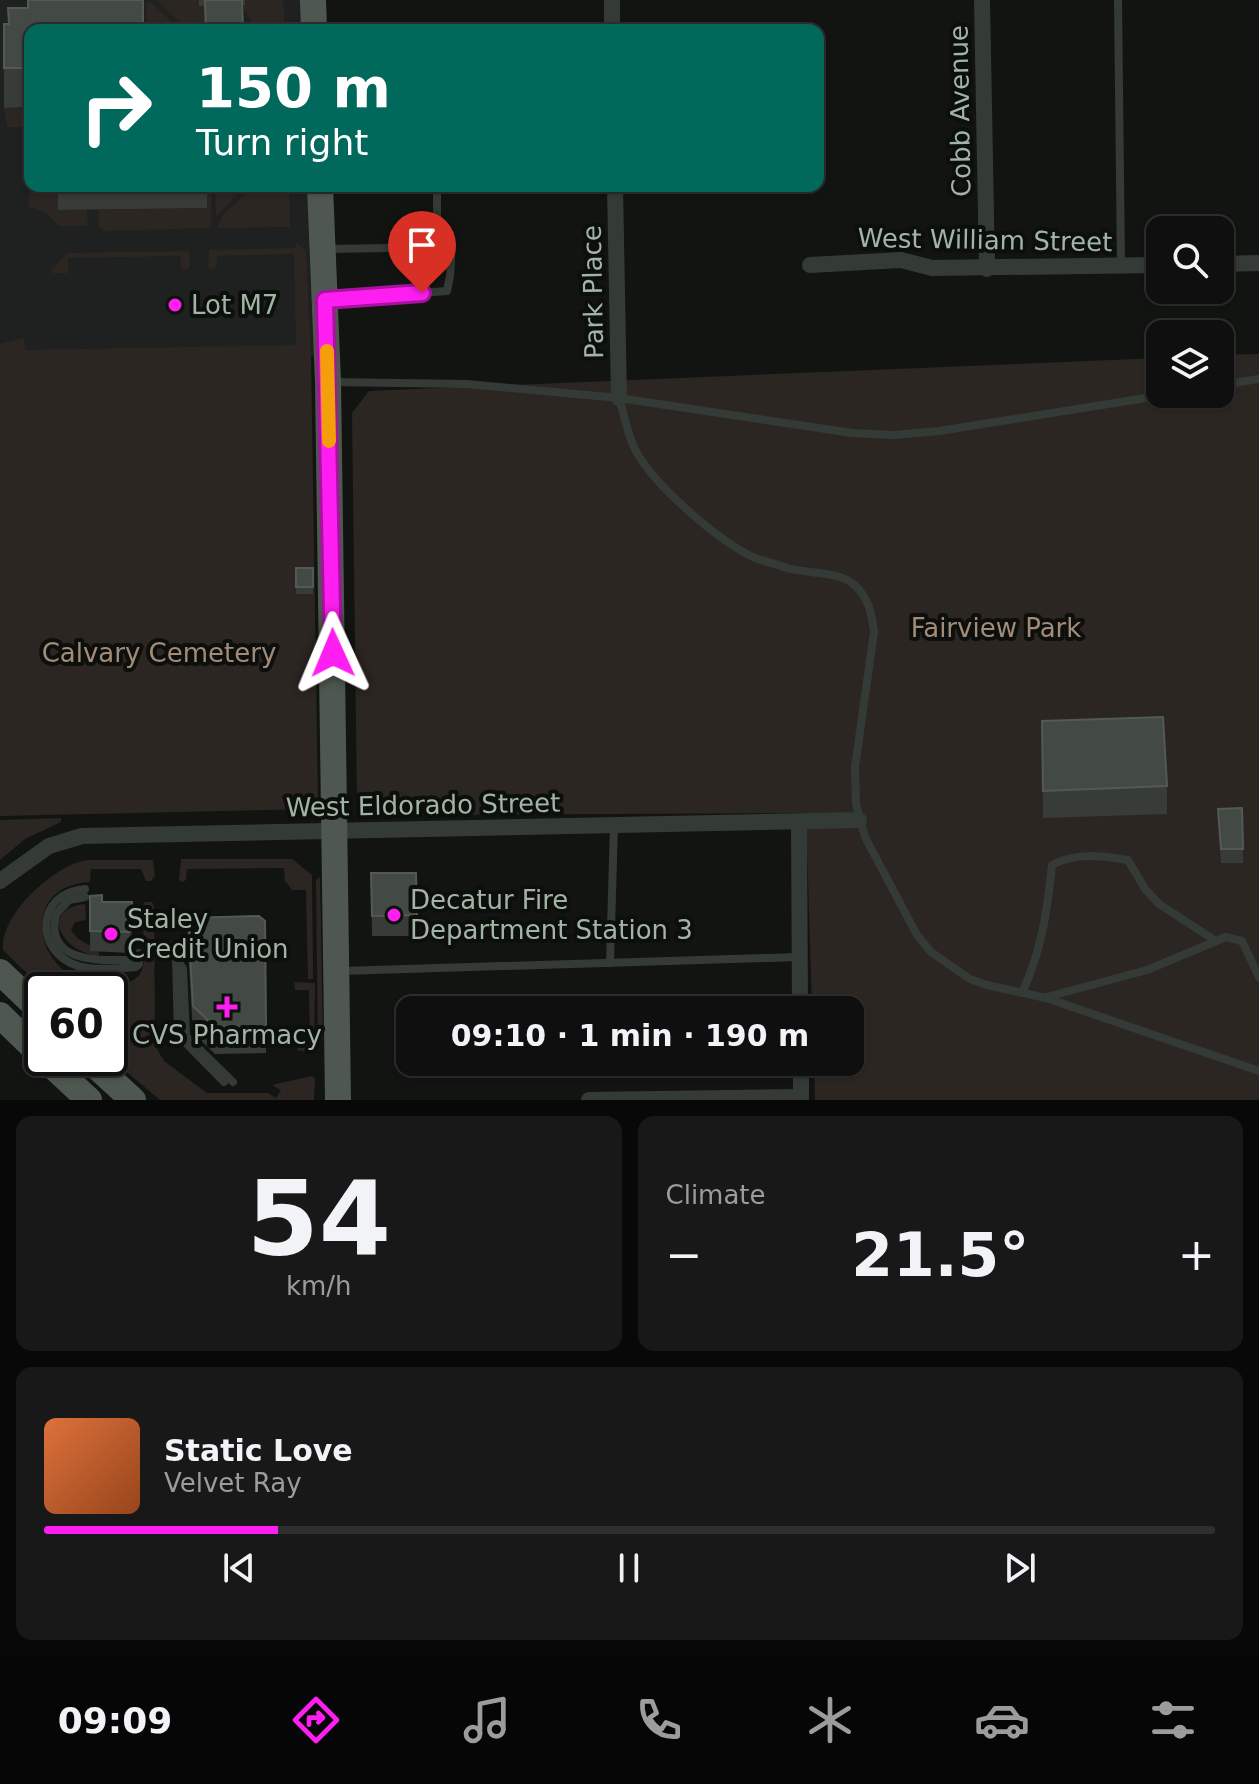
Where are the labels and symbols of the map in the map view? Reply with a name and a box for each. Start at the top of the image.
street label: Cobb Avenue [944,25,976,197]
pin [388,211,456,293]
street label: West William Street [857,223,1113,257]
street label: Park Place [577,225,609,359]
place label: Lot M7 [191,290,278,320]
marker: Lot M7 [166,296,184,314]
position arrow [291,611,375,695]
park label: Fairview Park [911,613,1081,643]
park label: Calvary Cemetery [42,638,276,668]
street label: West Eldorado Street [285,788,561,822]
place label: Decatur Fire Department Station 3 [410,885,693,945]
place label: Staley Credit Union [127,904,289,964]
marker: Decatur Fire Department Station 3 [385,906,403,924]
marker: Staley Credit Union [102,925,120,943]
speed limit sign: 60 [24,972,128,1076]
marker: CVS Pharmacy [218,998,236,1016]
place label: CVS Pharmacy [132,1020,322,1050]

